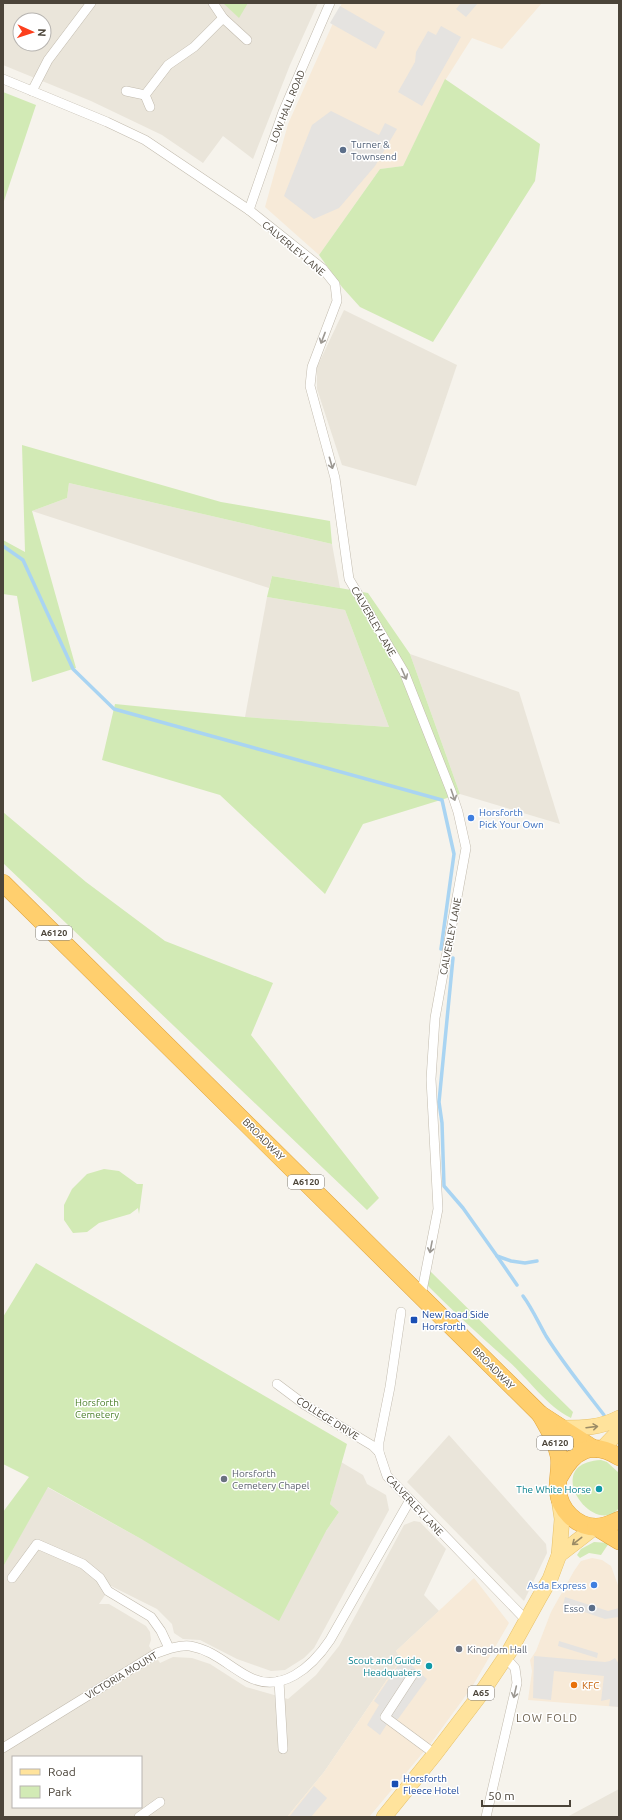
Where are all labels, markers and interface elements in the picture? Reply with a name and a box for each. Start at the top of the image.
north arrow [12,12,52,52]
text: N [36,28,48,37]
street label: LOW HALL ROAD [268,68,307,144]
place label: Turner & Townsend [351,139,397,162]
marker: Turner & Townsend [338,145,348,155]
street label: CALVERLEY LANE [260,219,328,278]
one-way arrow [318,331,326,343]
one-way arrow [328,456,335,469]
street label: CALVERLEY LANE [349,584,398,658]
one-way arrow [401,668,408,680]
one-way arrow [449,789,457,801]
place label: Horsforth Pick Your Own [479,807,544,830]
marker: Horsforth Pick Your Own [466,813,476,823]
street label: CALVERLEY LANE [438,896,463,976]
road number: A6120 [36,926,72,940]
street label: BROADWAY [241,1116,287,1163]
road number: A6120 [288,1175,324,1189]
one-way arrow [426,1240,434,1253]
place label: New Road Side Horsforth [422,1309,489,1332]
marker: New Road Side Horsforth [409,1315,419,1325]
street label: BROADWAY [471,1345,517,1392]
street label: COLLEGE DRIVE [294,1395,361,1442]
park label: Horsforth Cemetery [75,1397,119,1420]
one-way arrow [585,1423,598,1431]
road number: A6120 [537,1436,573,1450]
place label: Horsforth Cemetery Chapel [232,1468,310,1491]
street label: CALVERLEY LANE [384,1473,446,1538]
marker: Horsforth Cemetery Chapel [219,1474,229,1484]
place label: The White Horse [516,1484,591,1495]
marker: The White Horse [594,1484,604,1494]
one-way arrow [572,1537,583,1546]
place label: Asda Express [527,1580,586,1591]
marker: Asda Express [589,1580,599,1590]
place label: Esso [564,1603,584,1614]
marker: Esso [587,1603,597,1613]
marker: Kingdom Hall [454,1644,464,1654]
place label: Kingdom Hall [467,1644,528,1655]
street label: VICTORIA MOUNT [83,1649,160,1701]
place label: Scout and Guide Headquaters [348,1655,421,1678]
marker: Scout and Guide Headquaters [424,1661,434,1671]
marker: KFC [569,1680,579,1690]
place label: KFC [582,1680,599,1691]
one-way arrow [511,1685,519,1698]
road number: A65 [468,1686,494,1700]
district label: LOW FOLD [516,1712,578,1724]
legend [12,1756,142,1808]
text: Road [48,1765,76,1778]
place label: Horsforth Fleece Hotel [403,1773,460,1796]
marker: Horsforth Fleece Hotel [390,1779,400,1789]
scale bar [482,1782,570,1808]
text: Park [48,1785,72,1798]
text: 50 m [488,1789,515,1802]

